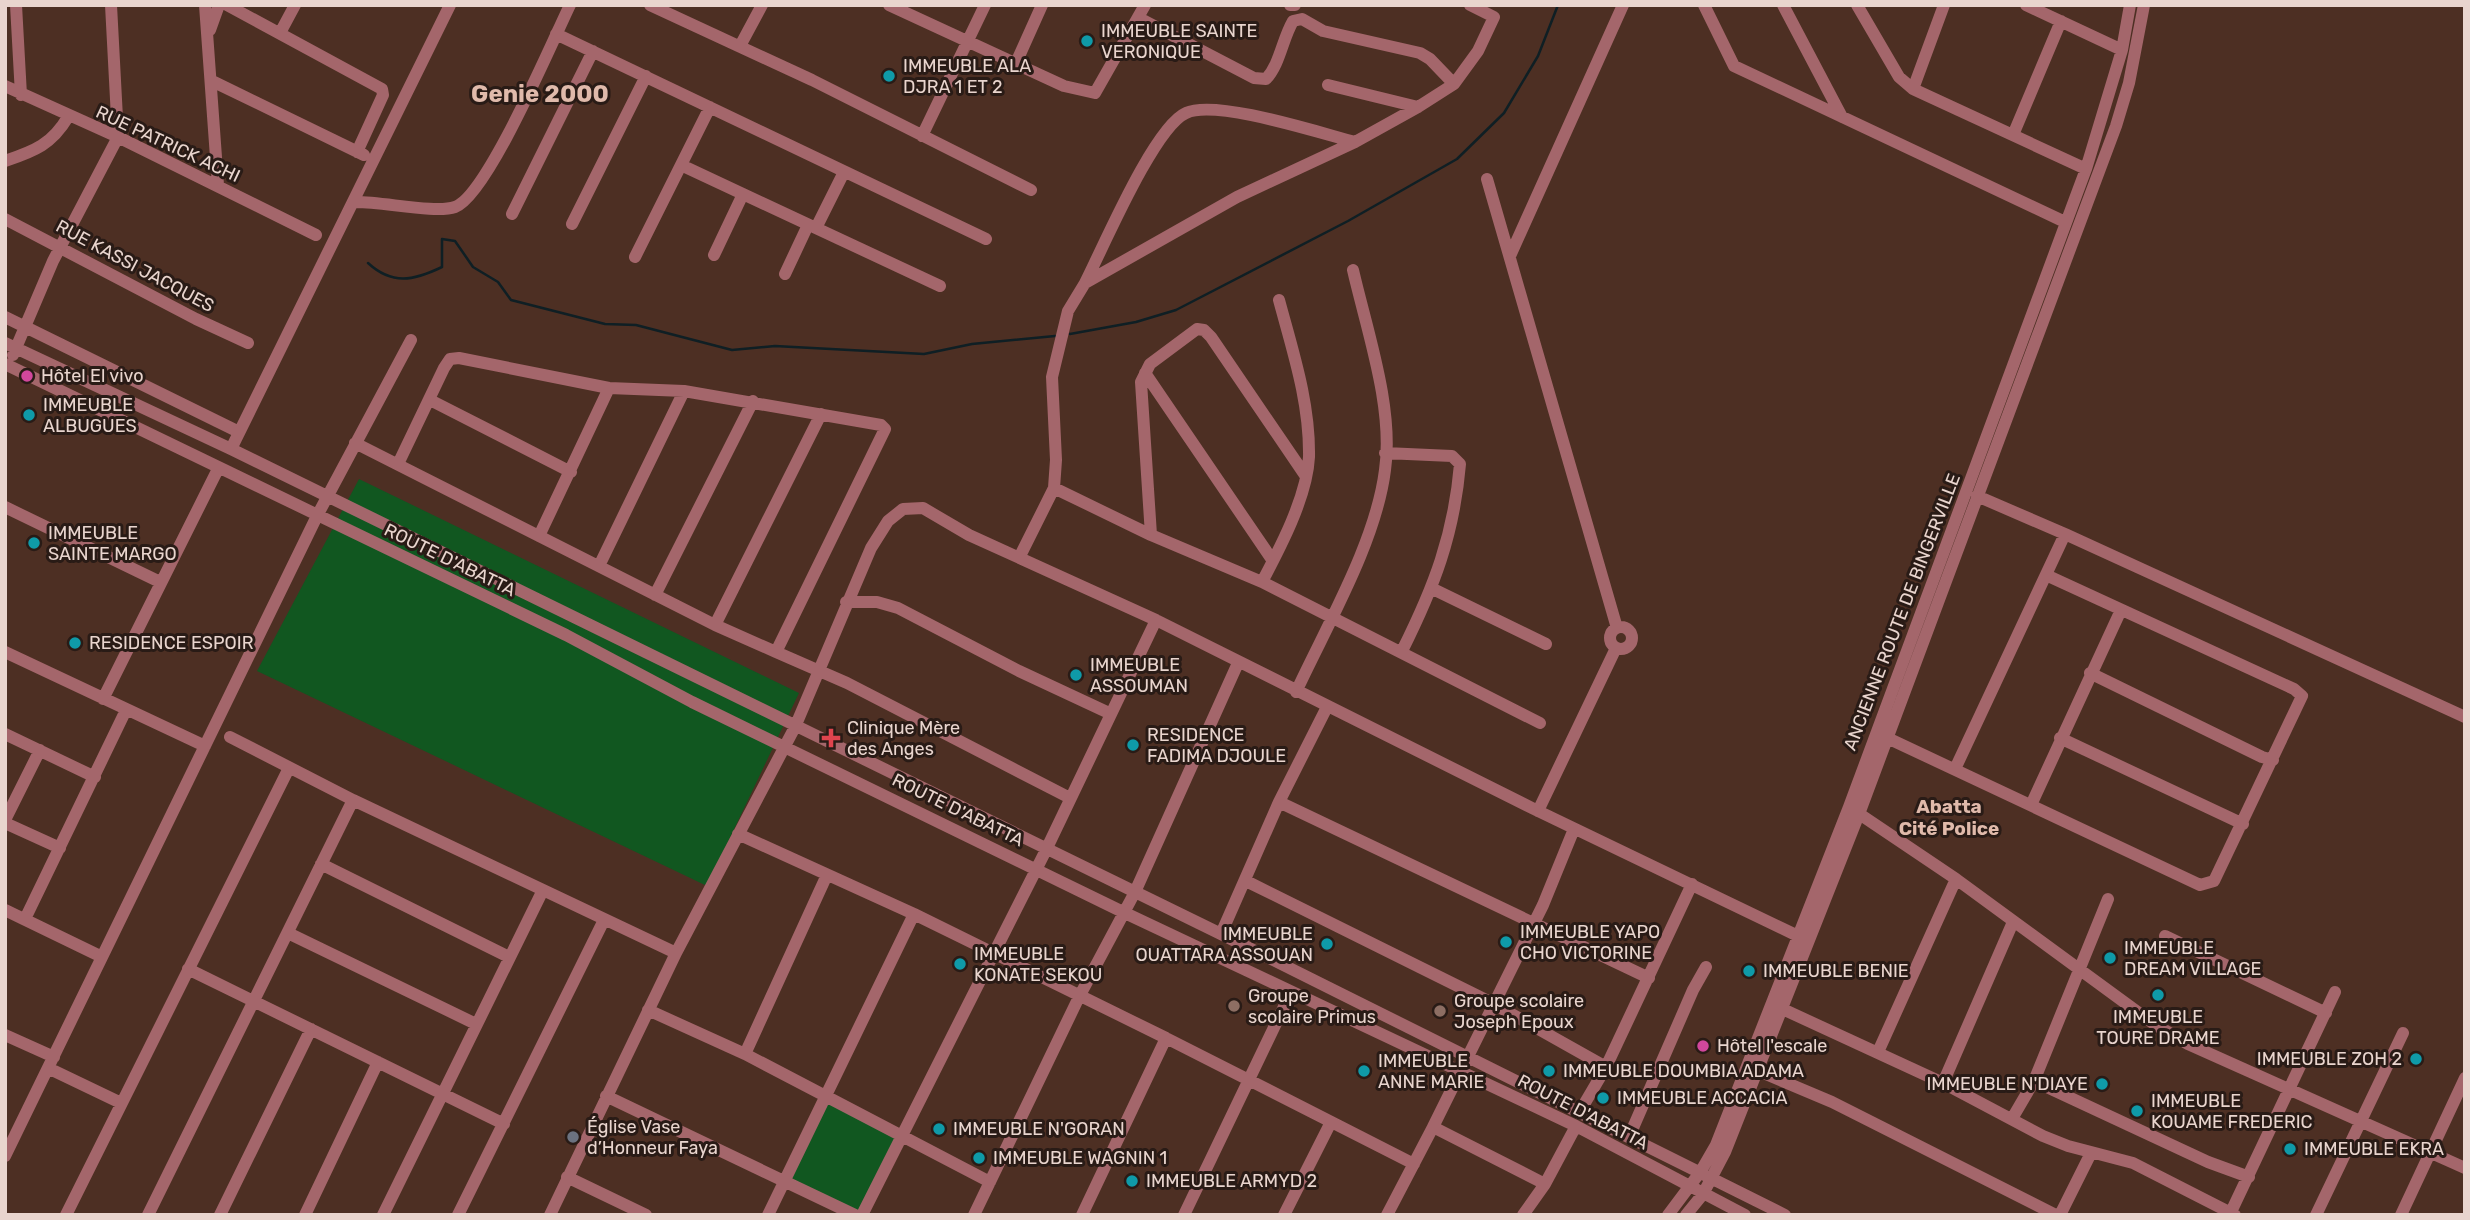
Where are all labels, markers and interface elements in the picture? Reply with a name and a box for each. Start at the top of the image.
place label: IMMEUBLE SAINTE VERONIQUE [1101,20,1257,63]
marker: IMMEUBLE SAINTE VERONIQUE [1079,33,1095,49]
place label: IMMEUBLE ALA DJRA 1 ET 2 [903,55,1031,98]
marker: IMMEUBLE ALA DJRA 1 ET 2 [881,68,897,84]
district label: Genie 2000 [471,80,609,108]
street label: RUE PATRICK ACHI [92,101,244,187]
street label: RUE KASSI JACQUES [52,215,218,317]
place label: Hôtel El vivo [41,365,144,387]
marker: Hôtel El vivo [19,368,35,384]
place label: IMMEUBLE ALBUGUES [43,394,137,437]
marker: IMMEUBLE ALBUGUES [21,407,37,423]
street label: ANCIENNE ROUTE DE BINGERVILLE [1839,471,1965,753]
street label: ROUTE D'ABATTA [381,519,519,601]
place label: IMMEUBLE SAINTE MARGO [48,522,177,565]
marker: IMMEUBLE SAINTE MARGO [26,535,42,551]
place label: RESIDENCE ESPOIR [89,632,254,654]
marker: RESIDENCE ESPOIR [67,635,83,651]
place label: IMMEUBLE ASSOUMAN [1090,654,1188,697]
marker: IMMEUBLE ASSOUMAN [1068,667,1084,683]
place label: Clinique Mère des Anges [847,717,960,760]
place label: RESIDENCE FADIMA DJOULE [1147,724,1286,767]
marker: Clinique Mère des Anges [821,728,841,748]
marker: RESIDENCE FADIMA DJOULE [1125,737,1141,753]
street label: ROUTE D'ABATTA [889,769,1027,851]
district label: Abatta Cité Police [1899,795,1999,840]
place label: IMMEUBLE YAPO CHO VICTORINE [1520,921,1660,964]
place label: IMMEUBLE OUATTARA ASSOUAN [1135,923,1313,966]
marker: IMMEUBLE YAPO CHO VICTORINE [1498,934,1514,950]
marker: IMMEUBLE OUATTARA ASSOUAN [1319,936,1335,952]
place label: IMMEUBLE DREAM VILLAGE [2124,937,2261,980]
place label: IMMEUBLE KONATE SEKOU [974,943,1102,986]
marker: IMMEUBLE DREAM VILLAGE [2102,950,2118,966]
marker: IMMEUBLE KONATE SEKOU [952,956,968,972]
place label: IMMEUBLE BENIE [1763,960,1909,982]
marker: IMMEUBLE BENIE [1741,963,1757,979]
place label: Groupe scolaire Primus [1248,985,1376,1028]
marker: IMMEUBLE TOURE DRAME [2150,987,2166,1003]
place label: Groupe scolaire Joseph Epoux [1454,990,1584,1033]
marker: Groupe scolaire Primus [1226,998,1242,1014]
marker: Groupe scolaire Joseph Epoux [1432,1003,1448,1019]
place label: IMMEUBLE TOURE DRAME [2096,1006,2220,1049]
place label: Hôtel l'escale [1717,1035,1827,1057]
marker: Hôtel l'escale [1695,1038,1711,1054]
place label: IMMEUBLE ZOH 2 [2257,1048,2402,1070]
place label: IMMEUBLE ANNE MARIE [1378,1050,1484,1093]
marker: IMMEUBLE ZOH 2 [2408,1051,2424,1067]
place label: IMMEUBLE DOUMBIA ADAMA [1563,1060,1804,1082]
marker: IMMEUBLE ANNE MARIE [1356,1063,1372,1079]
marker: IMMEUBLE DOUMBIA ADAMA [1541,1063,1557,1079]
street label: ROUTE D'ABATTA [1514,1070,1652,1154]
place label: IMMEUBLE N'DIAYE [1926,1073,2088,1095]
marker: IMMEUBLE N'DIAYE [2094,1076,2110,1092]
place label: IMMEUBLE ACCACIA [1617,1087,1788,1109]
marker: IMMEUBLE ACCACIA [1595,1090,1611,1106]
place label: IMMEUBLE KOUAME FREDERIC [2151,1090,2313,1133]
marker: IMMEUBLE KOUAME FREDERIC [2129,1103,2145,1119]
place label: Église Vase d’Honneur Faya [587,1116,718,1159]
place label: IMMEUBLE N'GORAN [953,1118,1125,1140]
marker: IMMEUBLE N'GORAN [931,1121,947,1137]
marker: Église Vase d’Honneur Faya [565,1129,581,1145]
place label: IMMEUBLE EKRA [2304,1138,2444,1160]
marker: IMMEUBLE EKRA [2282,1141,2298,1157]
place label: IMMEUBLE WAGNIN 1 [993,1147,1167,1169]
marker: IMMEUBLE WAGNIN 1 [971,1150,987,1166]
place label: IMMEUBLE ARMYD 2 [1146,1170,1317,1192]
marker: IMMEUBLE ARMYD 2 [1124,1173,1140,1189]

